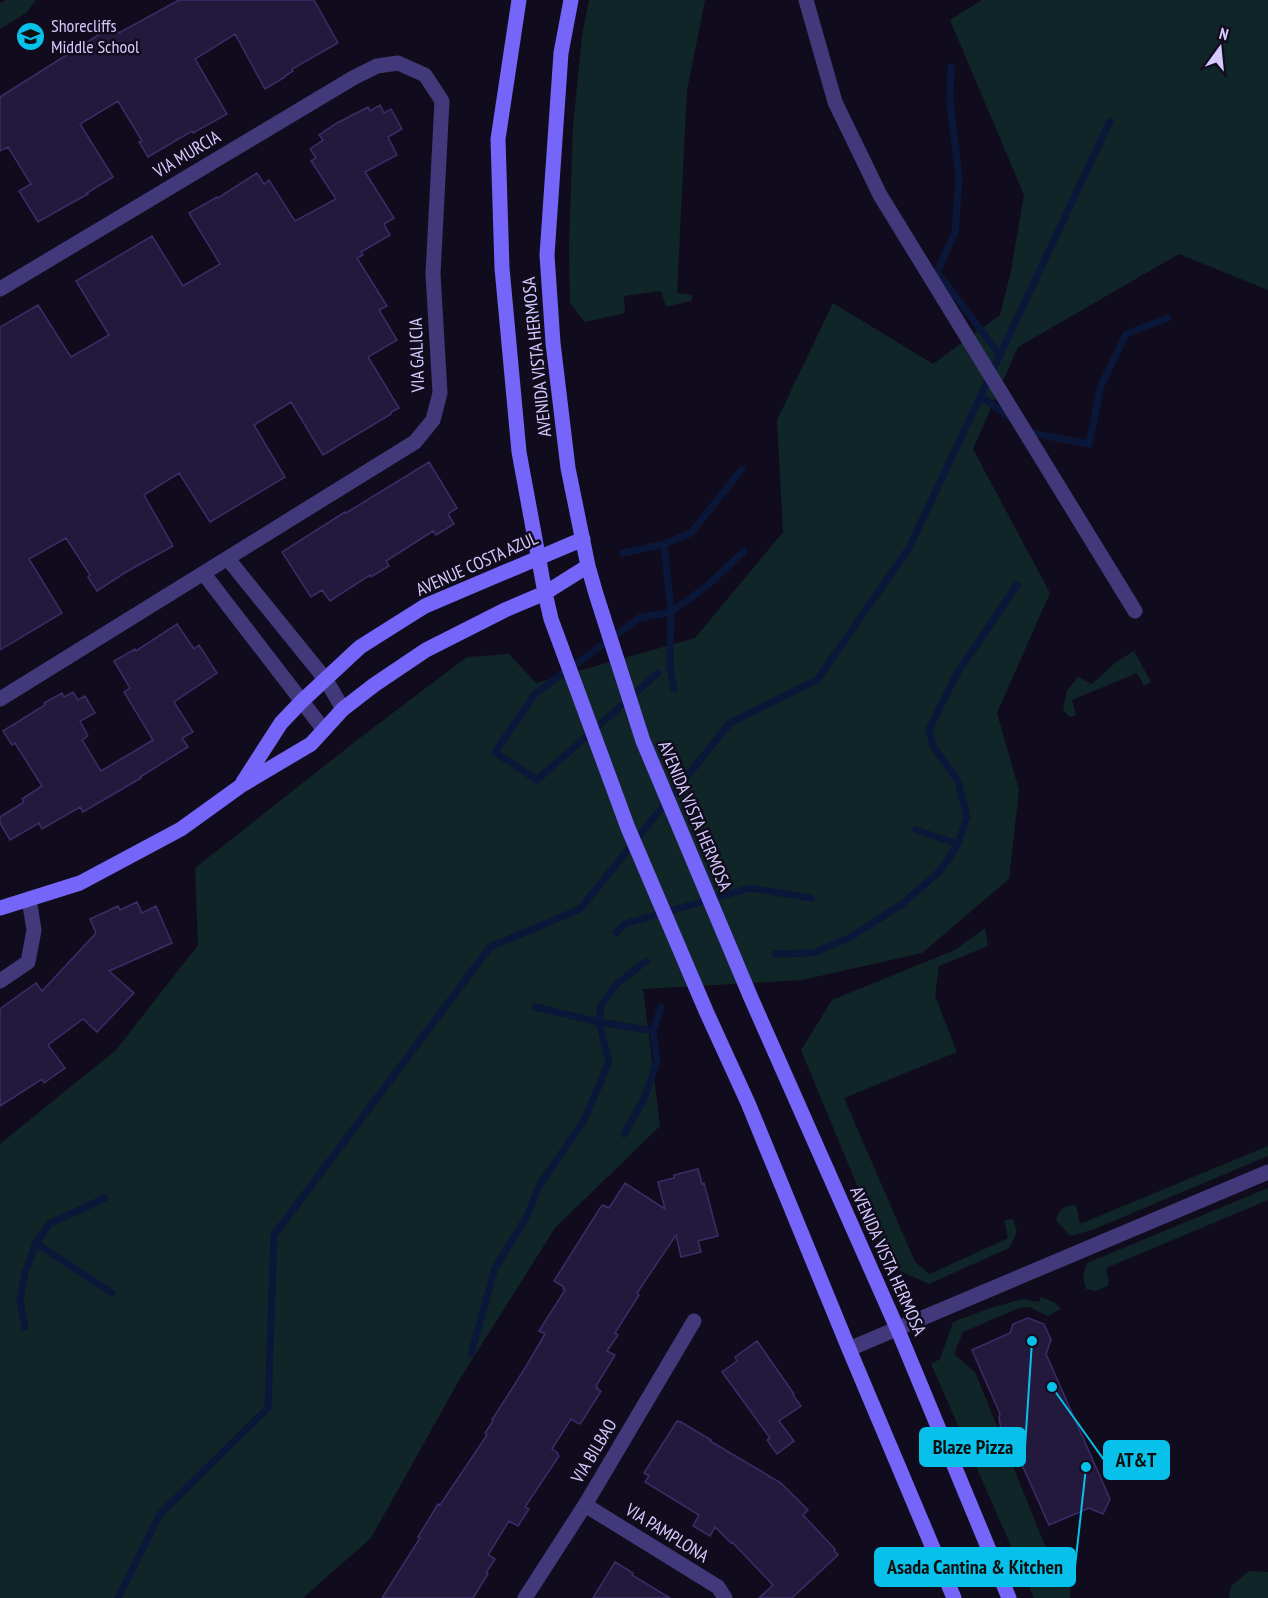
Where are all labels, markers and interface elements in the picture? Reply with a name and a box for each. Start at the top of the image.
place label: Shorecliffs Middle School [51,14,140,58]
north arrow [1190,18,1250,78]
school or university icon: Shorecliffs Middle School [14,20,46,52]
text: N [1217,23,1231,44]
street label: VIA MURCIA [148,124,225,183]
street label: AVENIDA VISTA HERMOSA [517,275,556,438]
street label: VIA GALICIA [404,317,429,394]
street label: AVENUE COSTA AZUL [412,526,542,601]
street label: AVENIDA VISTA HERMOSA [653,737,738,895]
street label: AVENIDA VISTA HERMOSA [845,1183,932,1339]
street label: VIA BILBAO [565,1414,622,1488]
callout: Blaze Pizza [920,1428,1025,1466]
text: Blaze Pizza [933,1434,1013,1460]
callout: AT&T [1104,1441,1169,1479]
text: AT&T [1114,1447,1157,1473]
street label: VIA PAMPLONA [620,1497,714,1568]
callout: Asada Cantina & Kitchen [875,1548,1075,1586]
text: Asada Cantina & Kitchen [886,1554,1063,1580]

